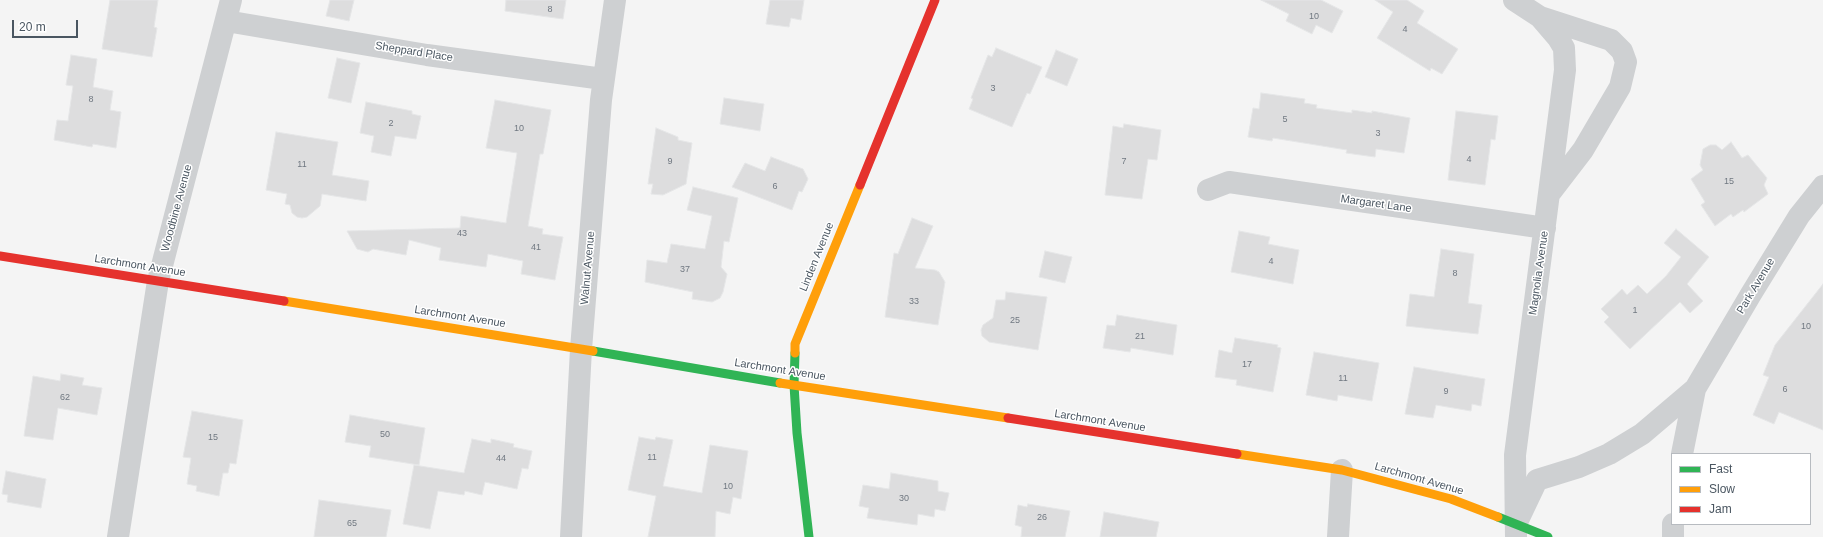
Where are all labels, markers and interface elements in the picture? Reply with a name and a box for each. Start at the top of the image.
house number: 8 [547,5,553,15]
scale bar [14,12,80,38]
house number: 10 [1309,12,1319,22]
text: 20 m [19,20,46,34]
house number: 4 [1402,25,1408,35]
street label: Sheppard Place [374,39,454,65]
house number: 3 [990,84,996,94]
house number: 8 [88,95,94,105]
house number: 5 [1282,115,1288,125]
house number: 2 [388,119,394,129]
house number: 10 [514,124,524,134]
house number: 3 [1375,129,1381,139]
house number: 4 [1466,155,1472,165]
house number: 9 [667,157,673,167]
house number: 7 [1121,157,1127,167]
house number: 11 [297,160,307,170]
street label: Woodbine Avenue [159,163,195,253]
house number: 15 [1724,177,1734,187]
house number: 6 [772,182,778,192]
street label: Margaret Lane [1340,192,1412,216]
street label: Linden Avenue [797,221,837,293]
house number: 43 [457,229,467,239]
street label: Magnolia Avenue [1527,230,1551,316]
street label: Walnut Avenue [578,231,598,305]
house number: 41 [531,243,541,253]
street label: Larchmont Avenue [93,252,187,280]
street label: Park Avenue [1734,256,1778,316]
house number: 4 [1268,257,1274,267]
house number: 37 [680,265,690,275]
house number: 8 [1452,269,1458,279]
house number: 33 [909,297,919,307]
street label: Larchmont Avenue [413,303,507,331]
house number: 1 [1632,306,1638,316]
house number: 25 [1010,316,1020,326]
house number: 10 [1801,322,1811,332]
house number: 21 [1135,332,1145,342]
street label: Larchmont Avenue [733,356,827,384]
house number: 17 [1242,360,1252,370]
house number: 11 [1338,374,1348,384]
house number: 6 [1782,385,1788,395]
house number: 9 [1443,387,1449,397]
house number: 62 [60,393,70,403]
street label: Larchmont Avenue [1053,407,1147,435]
house number: 50 [380,430,390,440]
house number: 15 [208,433,218,443]
house number: 11 [647,453,657,463]
legend [1671,453,1811,525]
house number: 44 [496,454,506,464]
street label: Larchmont Avenue [1373,460,1465,498]
text: Fast [1709,462,1732,476]
house number: 10 [723,482,733,492]
text: Slow [1709,482,1735,496]
house number: 30 [899,494,909,504]
text: Jam [1709,502,1732,516]
house number: 26 [1037,513,1047,523]
house number: 65 [347,519,357,529]

